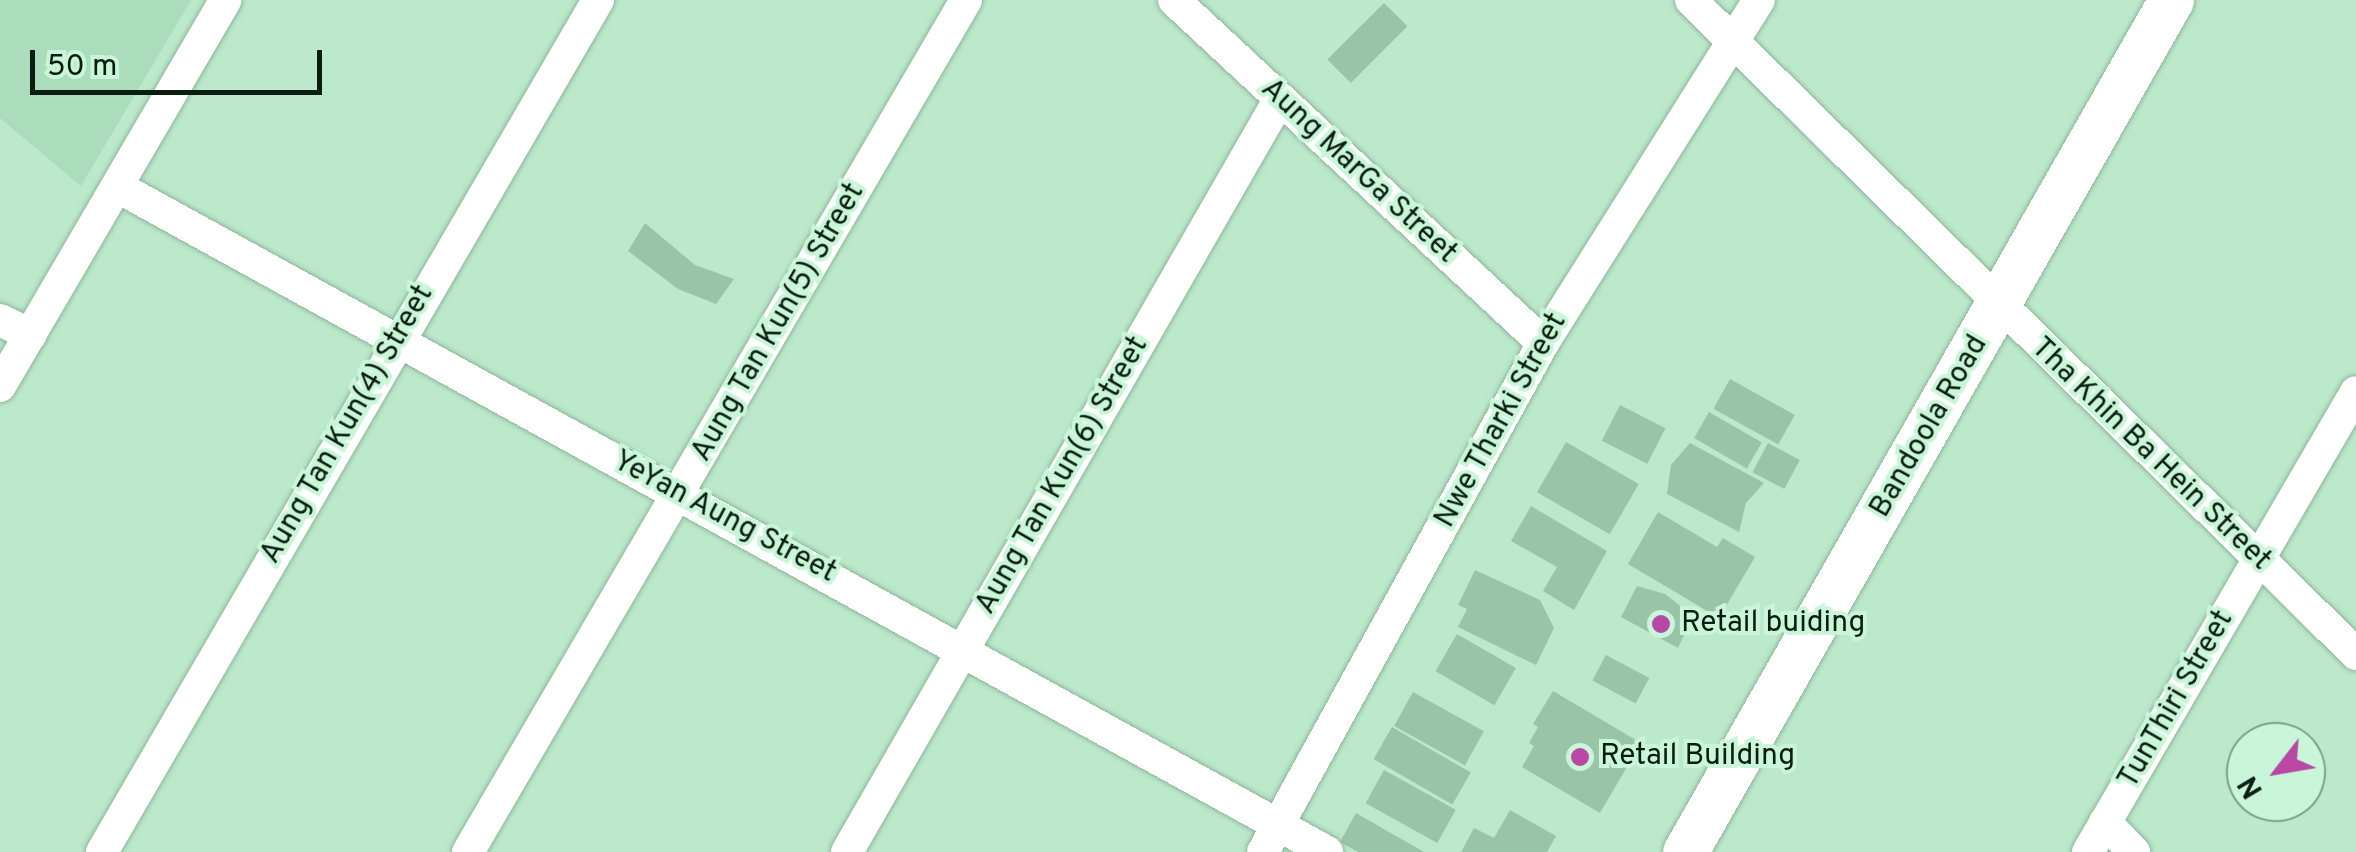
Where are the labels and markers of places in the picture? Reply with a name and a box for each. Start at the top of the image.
place label: Retail buiding [1681,606,1865,642]
marker: Retail buiding [1650,613,1672,635]
place label: Retail Building [1600,739,1795,775]
marker: Retail Building [1569,746,1591,768]

